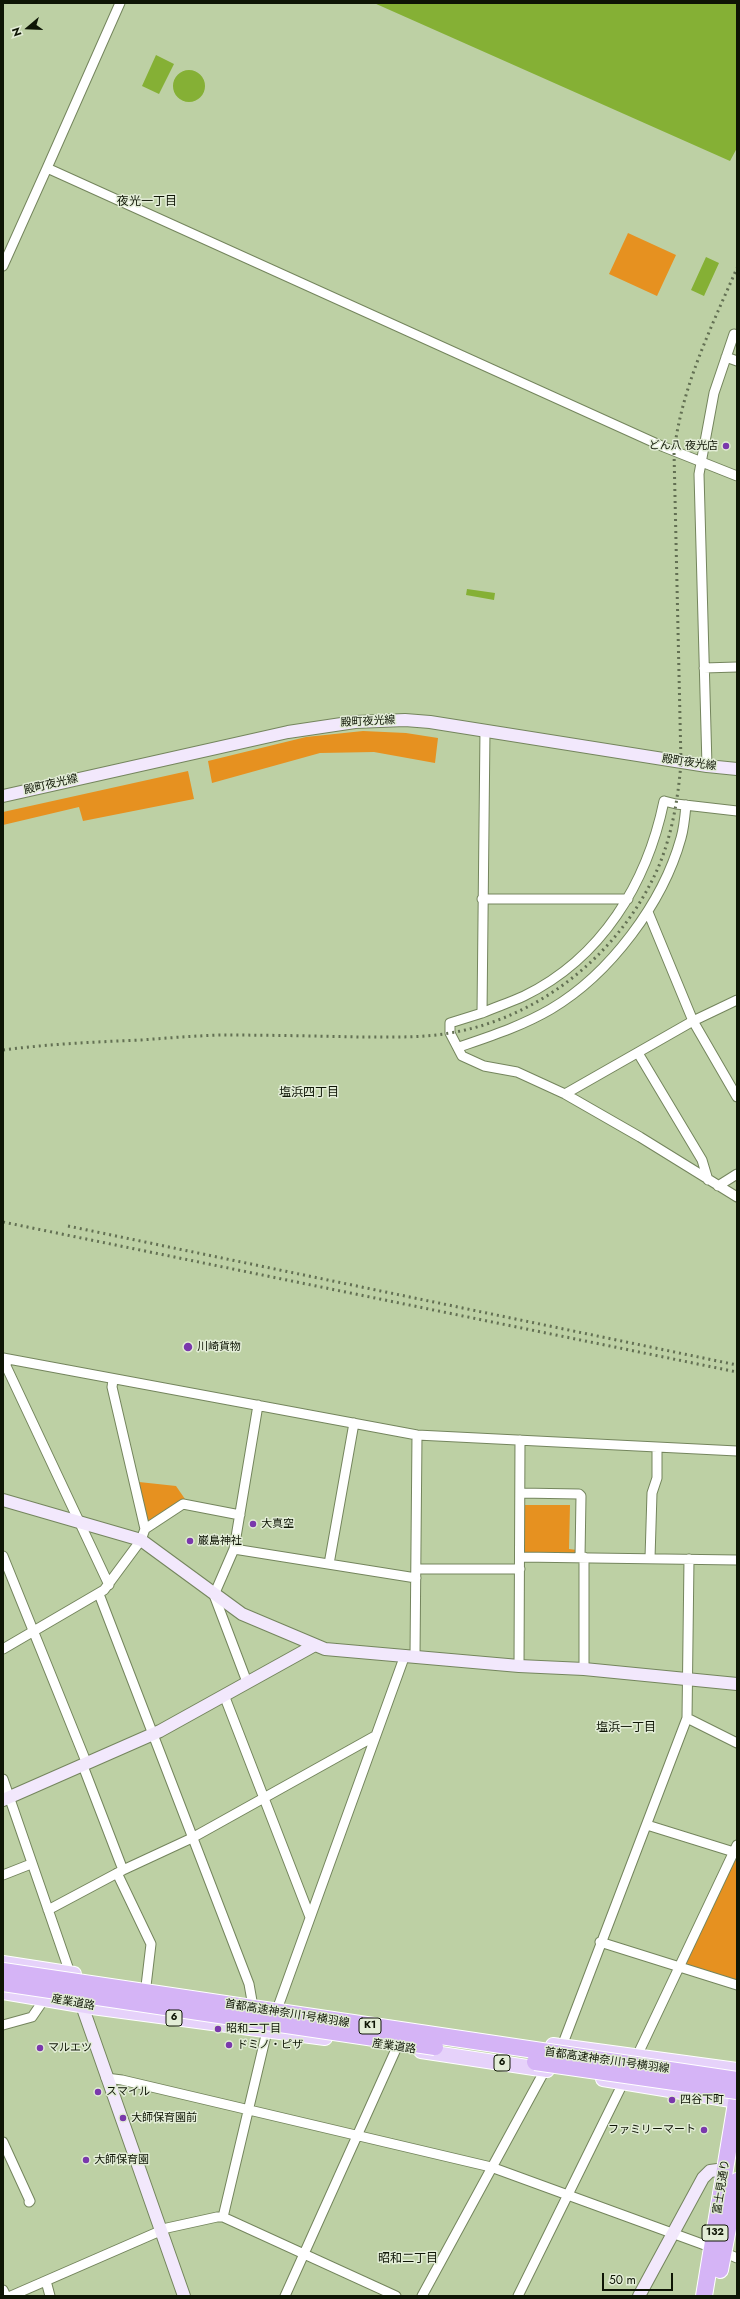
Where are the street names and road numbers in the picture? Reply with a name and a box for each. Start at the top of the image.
street label: 殿町夜光線 [340,714,396,730]
street label: 殿町夜光線 [661,753,717,773]
street label: 殿町夜光線 [23,772,79,798]
street label: 産業道路 [50,1993,96,2013]
street label: 首都高速神奈川1号横羽線 [224,1998,350,2030]
road number: 6 [166,2010,182,2026]
road number: K1 [359,2018,381,2034]
street label: 産業道路 [371,2037,417,2057]
street label: 首都高速神奈川1号横羽線 [544,2046,670,2076]
road number: 6 [494,2055,510,2071]
street label: 富士見通り [711,2159,733,2215]
road number: 132 [702,2225,728,2241]

